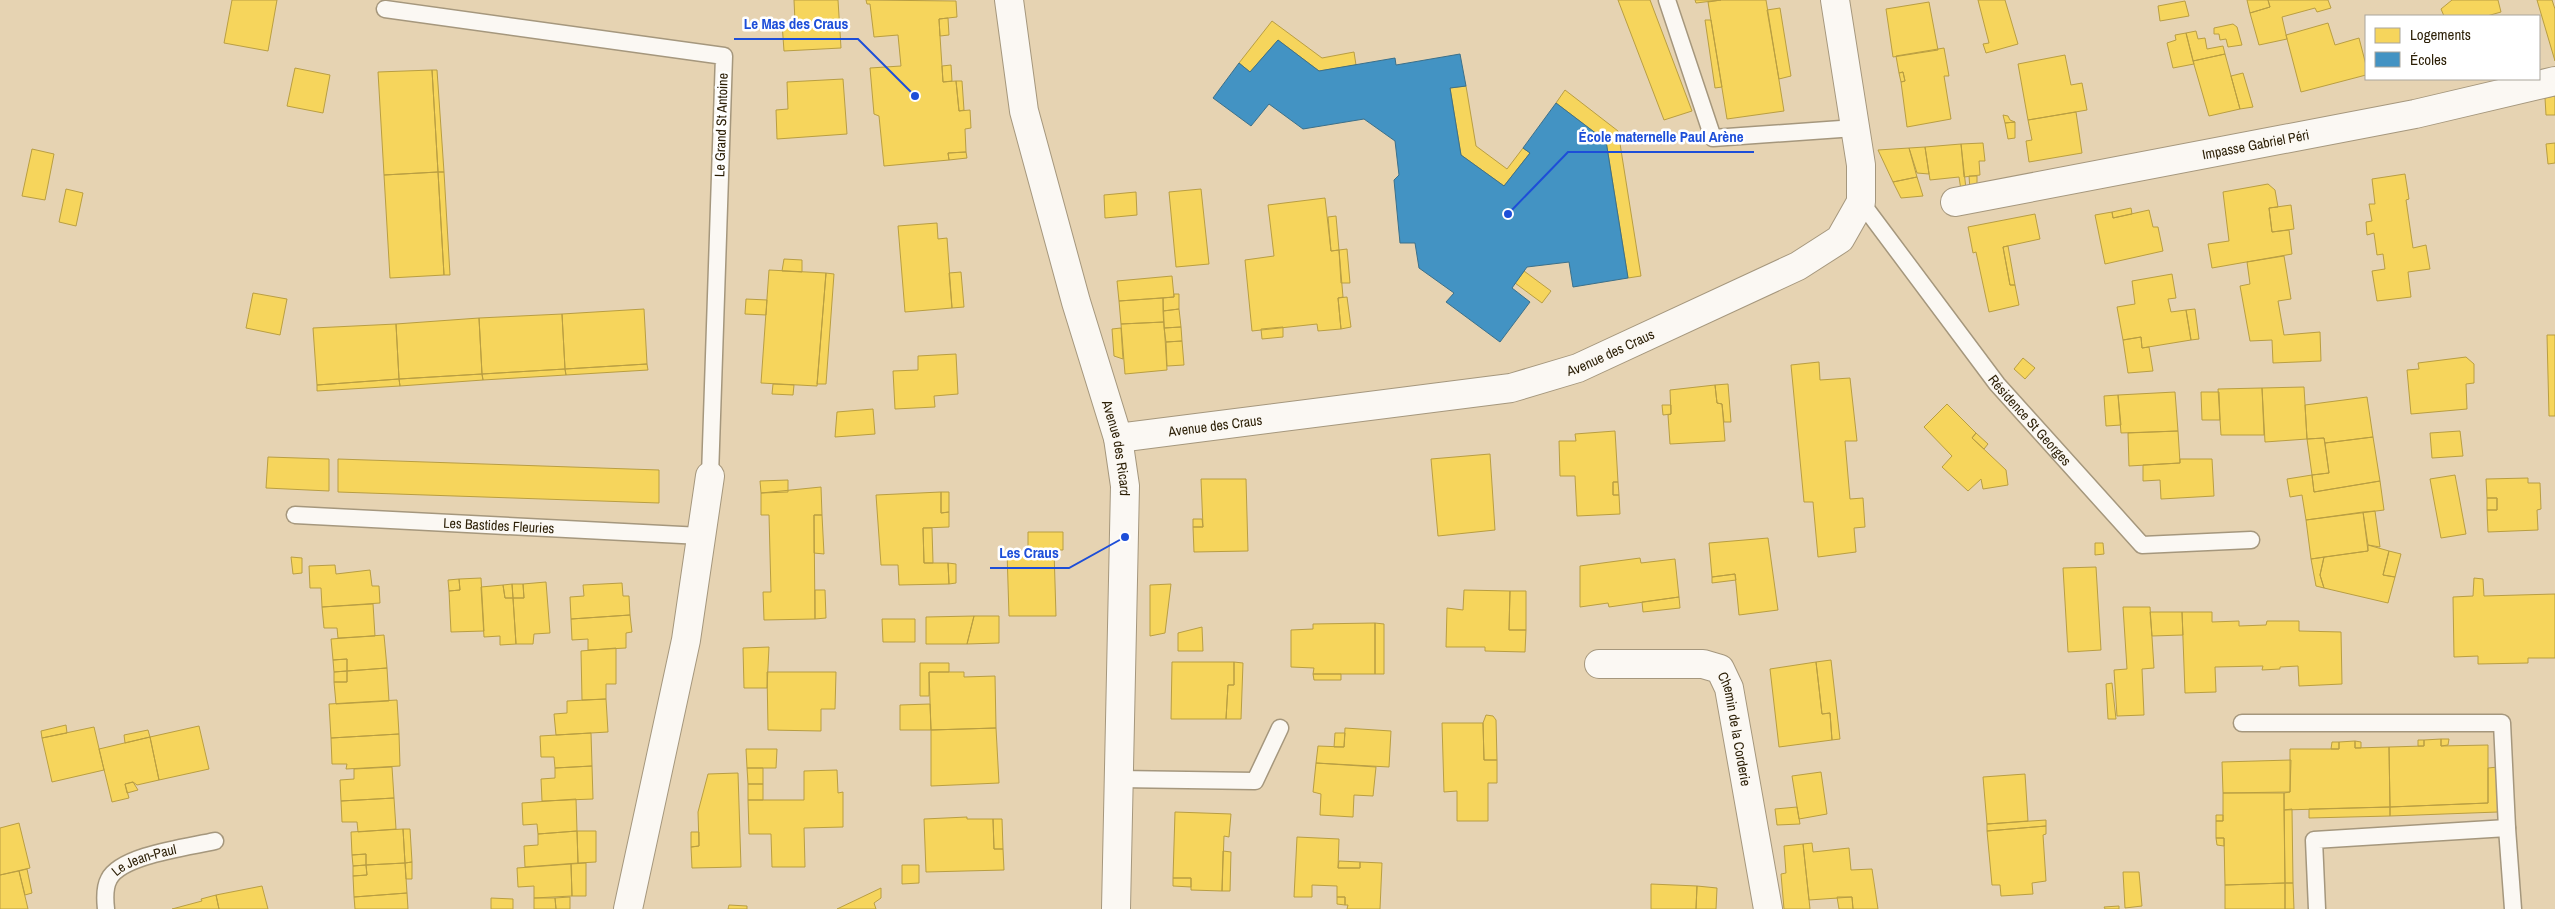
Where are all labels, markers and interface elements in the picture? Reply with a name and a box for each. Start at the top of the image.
callout: Le Mas des Craus [734,9,858,39]
text: Le Mas des Craus [744,13,848,34]
legend [2365,15,2540,80]
text: Logements [2410,24,2471,45]
text: Écoles [2410,49,2447,70]
street label: Le Grand St Antoine [710,73,732,177]
callout: École maternelle Paul Arène [1568,122,1754,152]
street label: Impasse Gabriel Péri [2201,125,2311,164]
text: École maternelle Paul Arène [1578,126,1744,147]
street label: Avenue des Craus [1564,325,1657,380]
street label: Résidence St Georges [1984,371,2075,470]
street label: Avenue des Ricard [1098,397,1134,496]
street label: Avenue des Craus [1166,411,1263,441]
street label: Les Bastides Fleuries [443,514,555,537]
callout: Les Craus [990,538,1069,568]
text: Les Craus [999,542,1059,563]
street label: Chemin de la Corderie [1714,669,1755,787]
street label: Le Jean-Paul [108,840,178,880]

